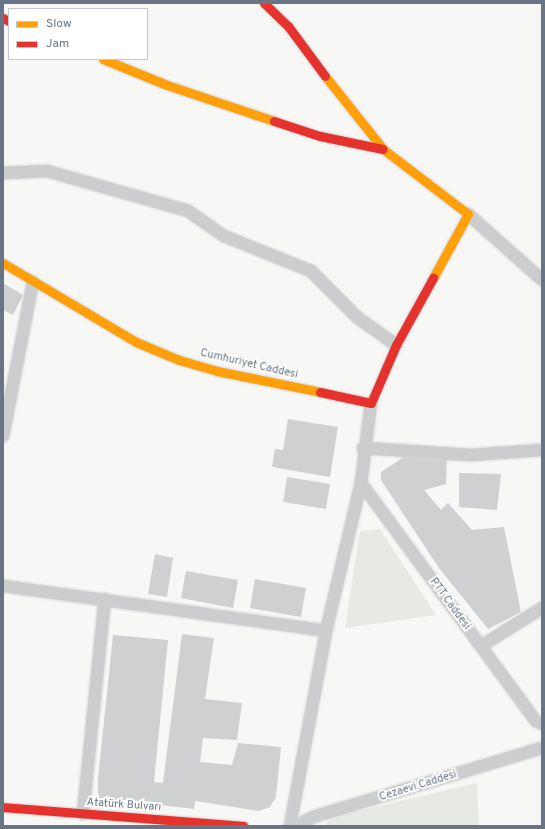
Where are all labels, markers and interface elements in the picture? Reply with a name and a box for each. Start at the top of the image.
legend [8,8,148,60]
text: Slow [46,16,72,32]
text: Jam [46,36,69,52]
street label: Cumhuriyet Caddesi [199,346,299,382]
street label: PTT Caddesi [427,575,473,633]
street label: Cezaevi Caddesi [378,768,458,804]
street label: Atatürk Bulvarı [86,796,162,814]

